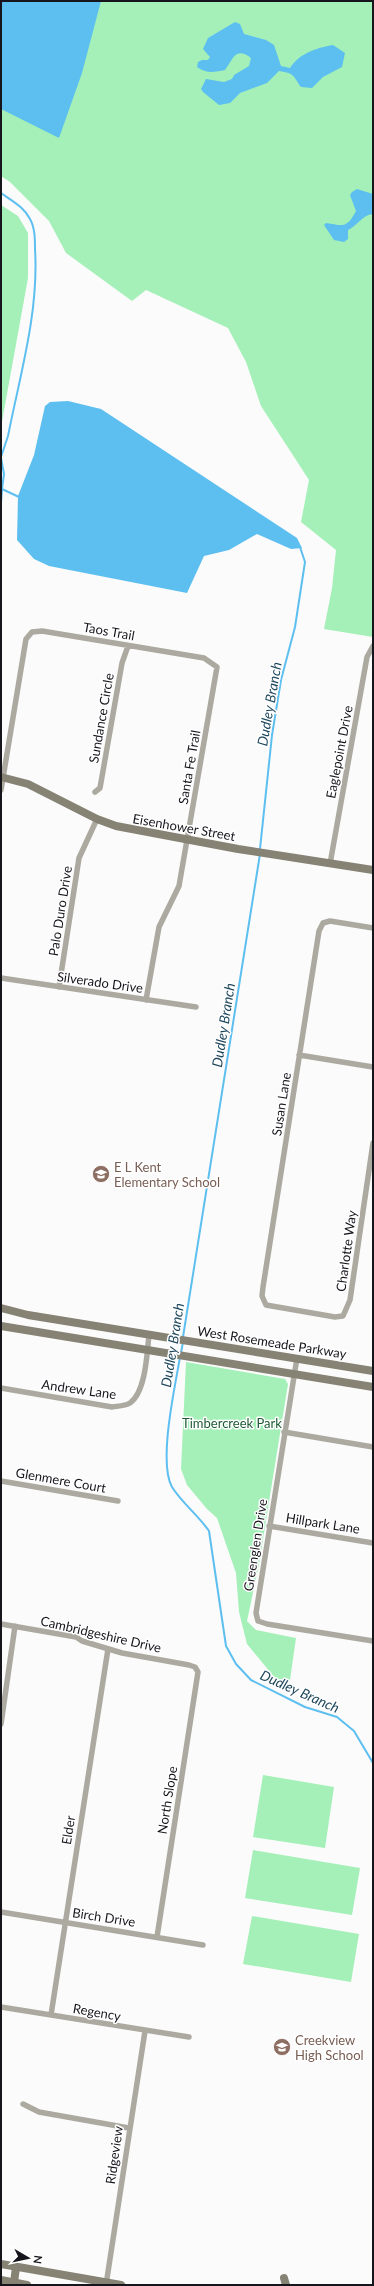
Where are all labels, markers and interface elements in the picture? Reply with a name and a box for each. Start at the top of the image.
street label: Taos Trail [82,619,136,643]
water label: Dudley Branch [253,661,285,747]
street label: Sundance Circle [85,672,117,764]
street label: Eaglepoint Drive [322,704,356,800]
street label: Santa Fe Trail [175,729,203,805]
street label: Eisenhower Street [131,810,237,844]
street label: Palo Duro Drive [45,865,75,957]
street label: Silverado Drive [56,968,144,996]
water label: Dudley Branch [208,982,238,1068]
street label: Susan Lane [268,1071,294,1137]
place label: E L Kent Elementary School [114,1159,220,1190]
school or university icon: E L Kent Elementary School [91,1164,111,1184]
street label: Charlotte Way [332,1209,360,1293]
water label: Dudley Branch [157,1302,187,1388]
street label: West Rosemeade Parkway [196,1322,348,1362]
street label: Andrew Lane [41,1376,117,1402]
park label: Timbercreek Park [182,1415,282,1431]
street label: Glenmere Court [15,1464,108,1496]
street label: Greenglen Drive [240,1498,270,1592]
street label: Hillpark Lane [285,1509,361,1537]
street label: Cambridgeshire Drive [39,1612,163,1656]
water label: Dudley Branch [258,1666,342,1716]
street label: North Slope [154,1765,180,1835]
street label: Elder [58,1814,78,1846]
street label: Birch Drive [71,1904,137,1930]
street label: Regency [72,2000,122,2024]
place label: Creekview High School [295,2032,364,2063]
school or university icon: Creekview High School [272,2037,292,2057]
street label: Ridgeview [102,2125,126,2185]
north arrow [8,2238,48,2278]
text: N [31,2254,45,2265]

